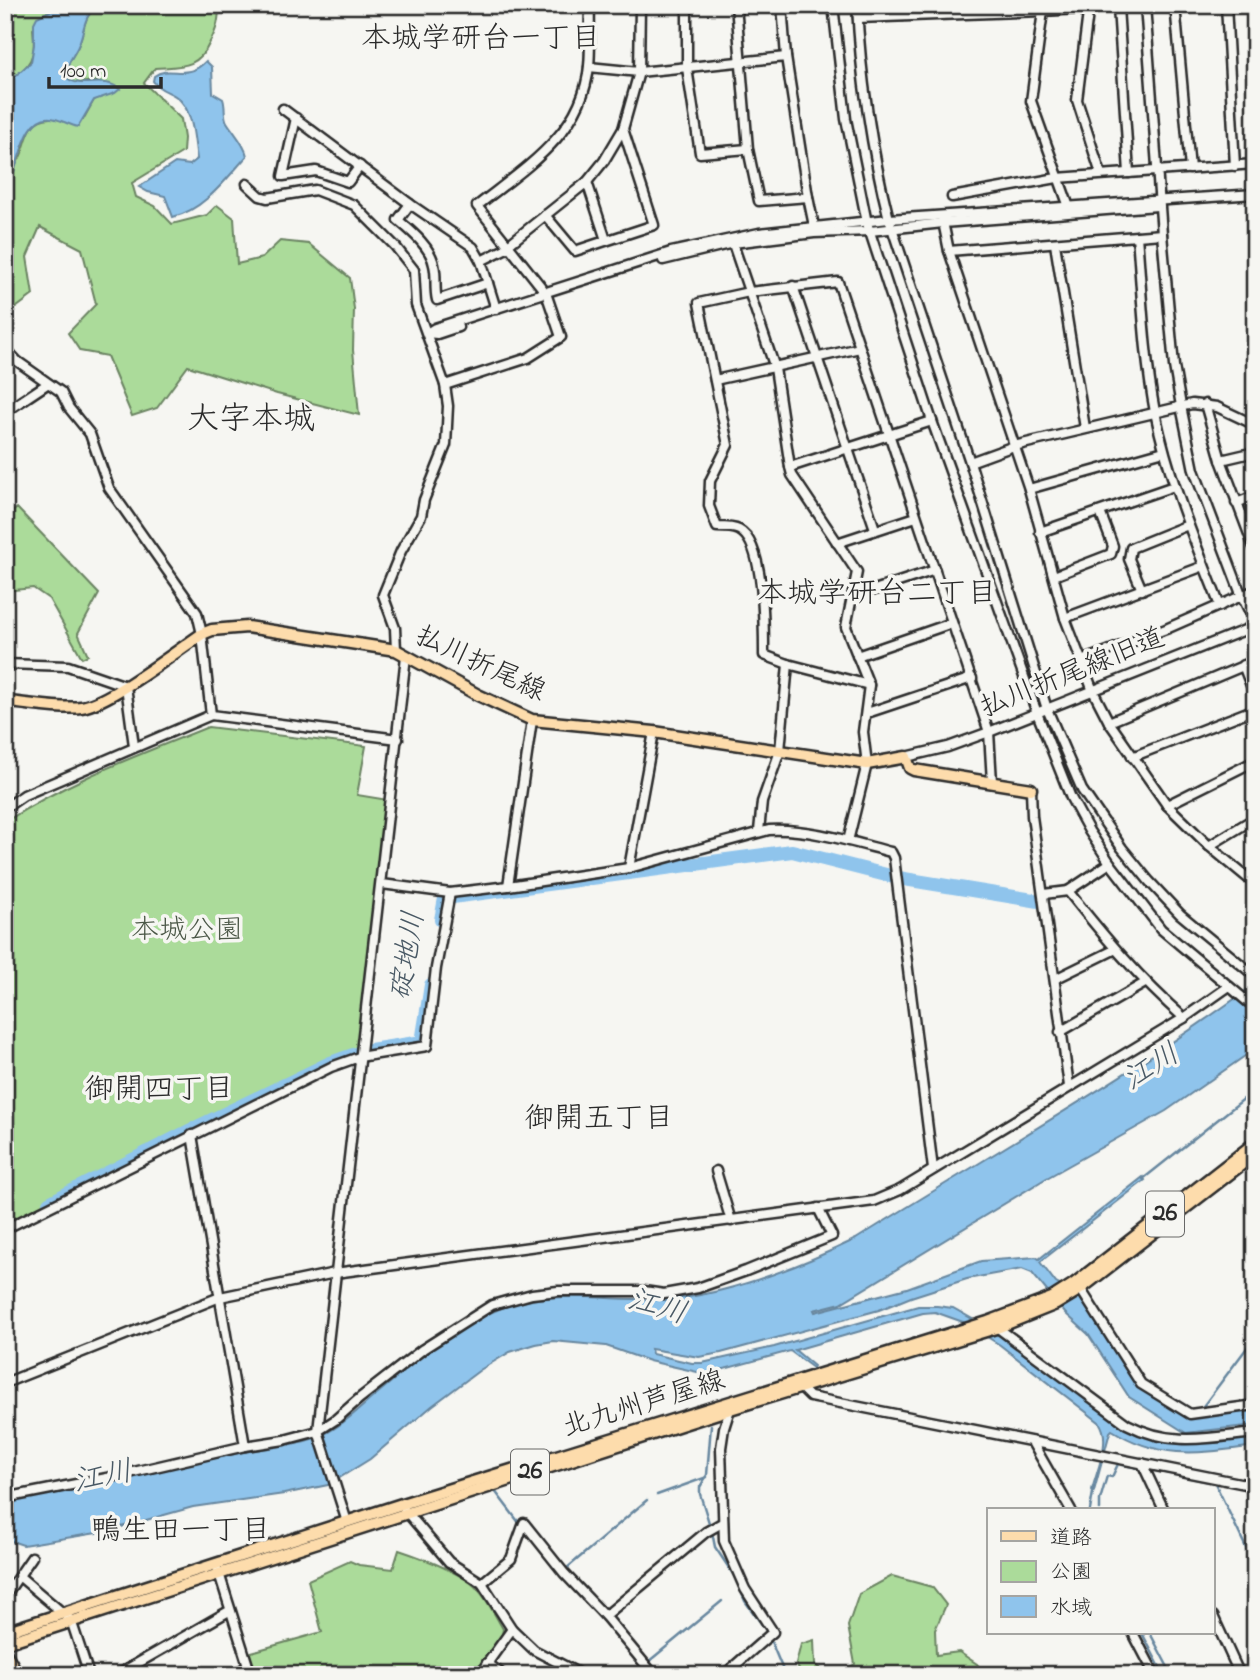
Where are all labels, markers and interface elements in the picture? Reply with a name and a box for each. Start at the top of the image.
district label: 本城学研台一丁目 [361,18,601,62]
scale bar [49,46,161,90]
text: 100 m [60,57,106,87]
district label: 大字本城 [187,397,315,444]
district label: 本城学研台二丁目 [757,573,997,617]
street label: 払川折尾線 [408,617,552,713]
street label: 払川折尾線旧道 [974,618,1172,730]
water label: 碇地川 [380,908,438,1004]
park label: 本城公園 [131,911,243,952]
water label: 江川 [1115,1033,1189,1103]
district label: 御開四丁目 [84,1069,234,1113]
district label: 御開五丁目 [524,1098,674,1142]
road number: 26 [1146,1191,1184,1236]
water label: 江川 [622,1279,692,1337]
street label: 北九州芦屋線 [558,1361,730,1449]
road number: 26 [511,1450,549,1494]
water label: 江川 [69,1451,137,1505]
legend [987,1508,1214,1634]
district label: 鴨生田一丁目 [91,1510,271,1554]
text: 道路 [1050,1524,1092,1554]
text: 公園 [1050,1558,1092,1588]
text: 水域 [1050,1594,1092,1624]

